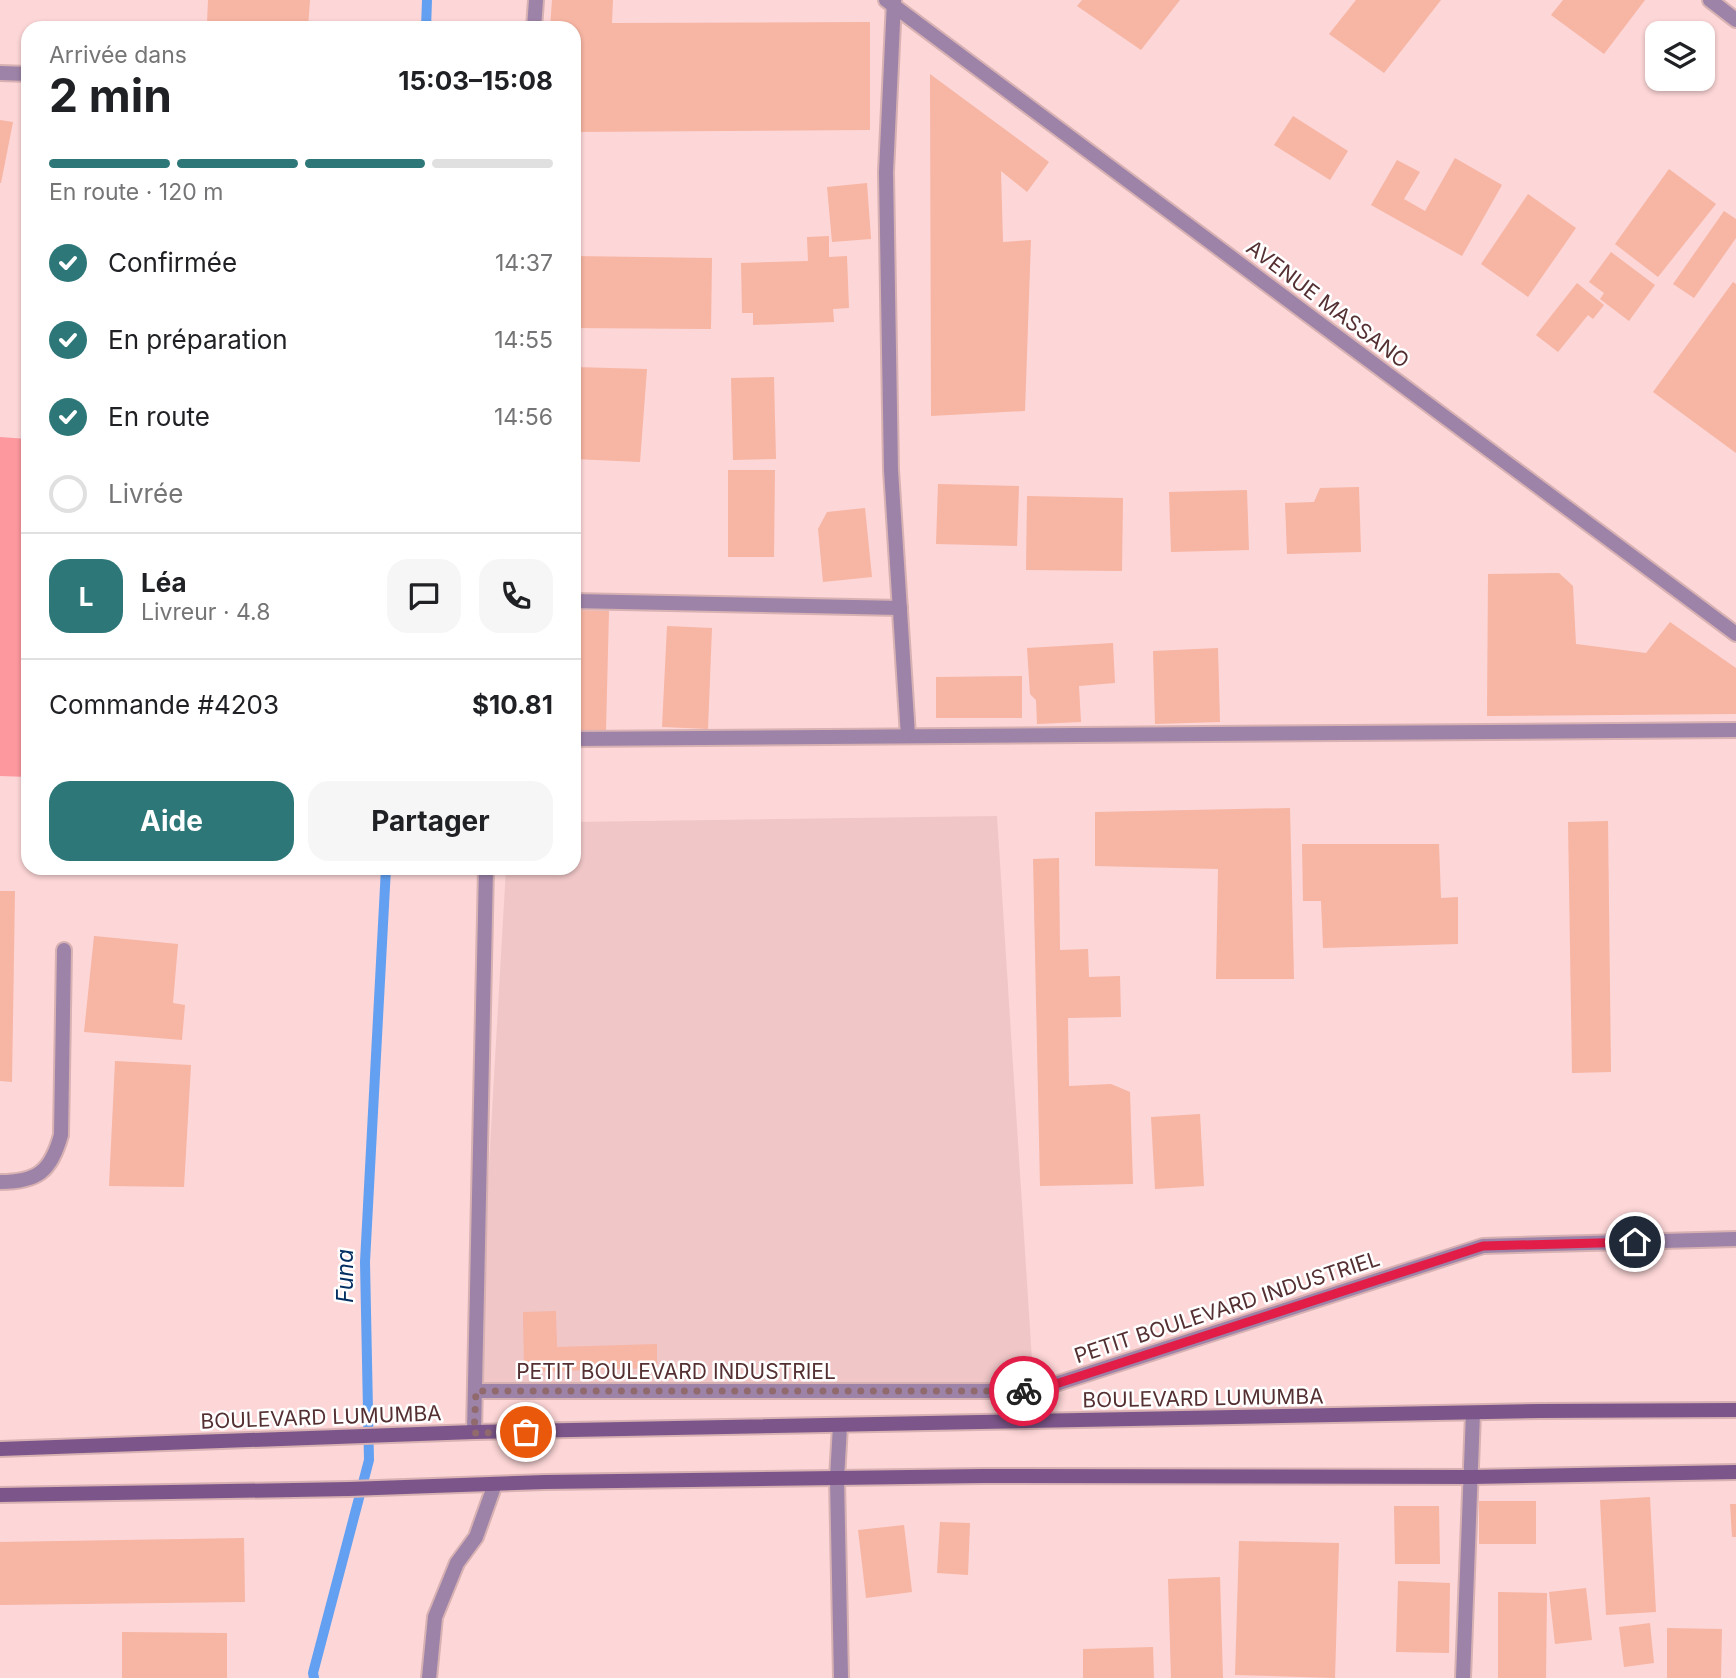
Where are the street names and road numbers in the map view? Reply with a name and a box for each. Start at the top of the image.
street label: AVENUE MASSANO [1242,235,1414,373]
street label: PETIT BOULEVARD INDUSTRIEL [1071,1246,1383,1368]
street label: PETIT BOULEVARD INDUSTRIEL [516,1359,836,1384]
street label: BOULEVARD LUMUMBA [1082,1383,1324,1413]
street label: BOULEVARD LUMUMBA [200,1400,442,1434]

